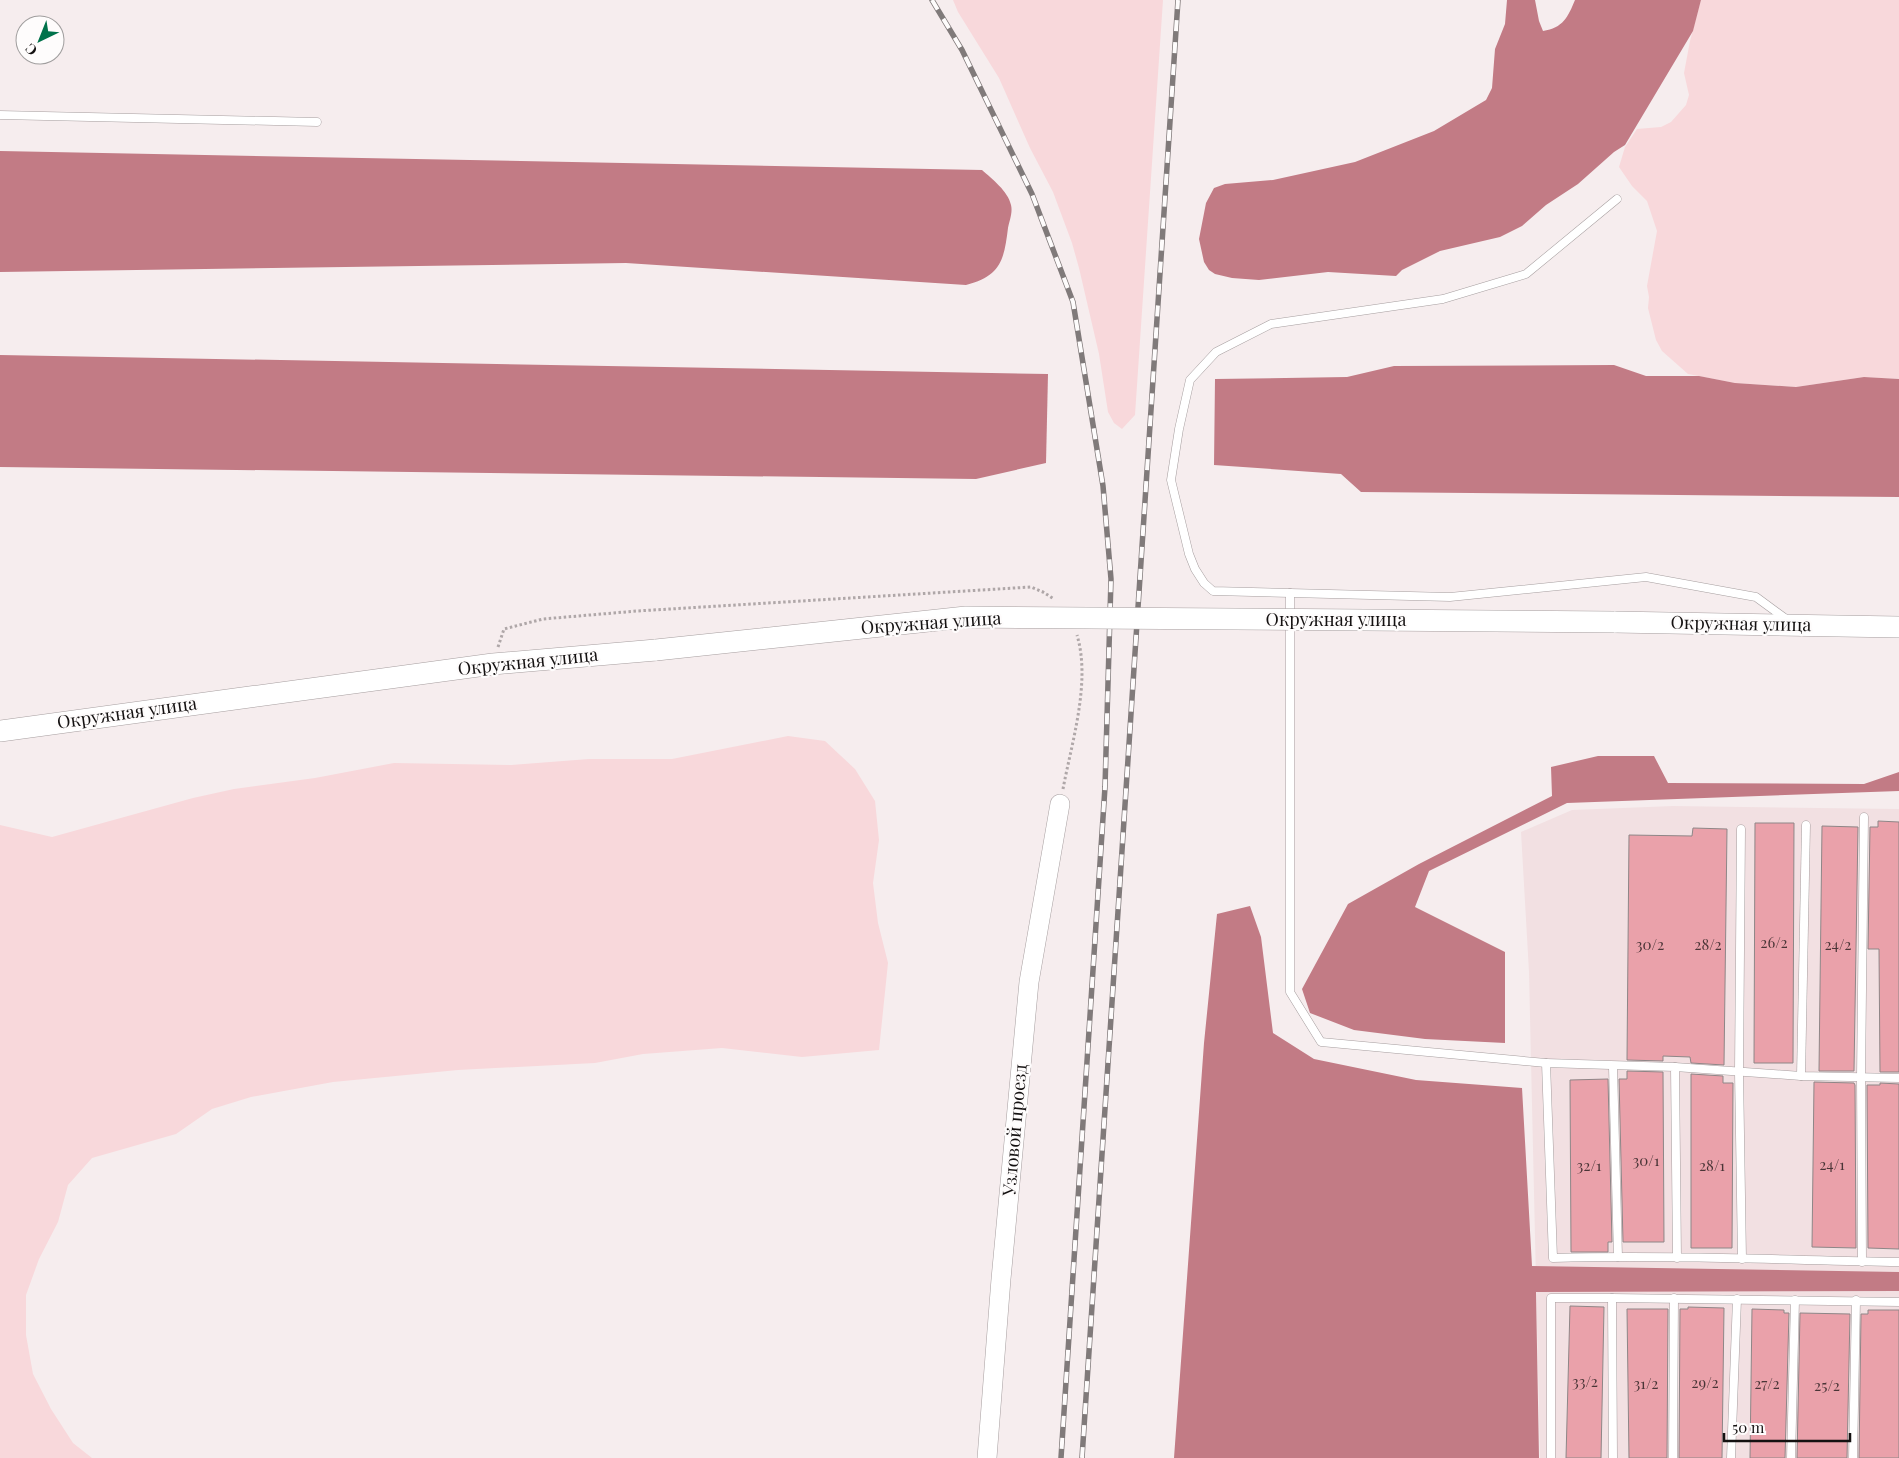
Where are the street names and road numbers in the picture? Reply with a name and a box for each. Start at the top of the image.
street label: Окружная улица [860,605,1002,639]
street label: Окружная улица [1266,607,1406,631]
street label: Окружная улица [1670,610,1812,636]
street label: Окружная улица [457,642,599,680]
street label: Окружная улица [55,690,198,734]
street label: Узловой проезд [996,1062,1032,1198]

